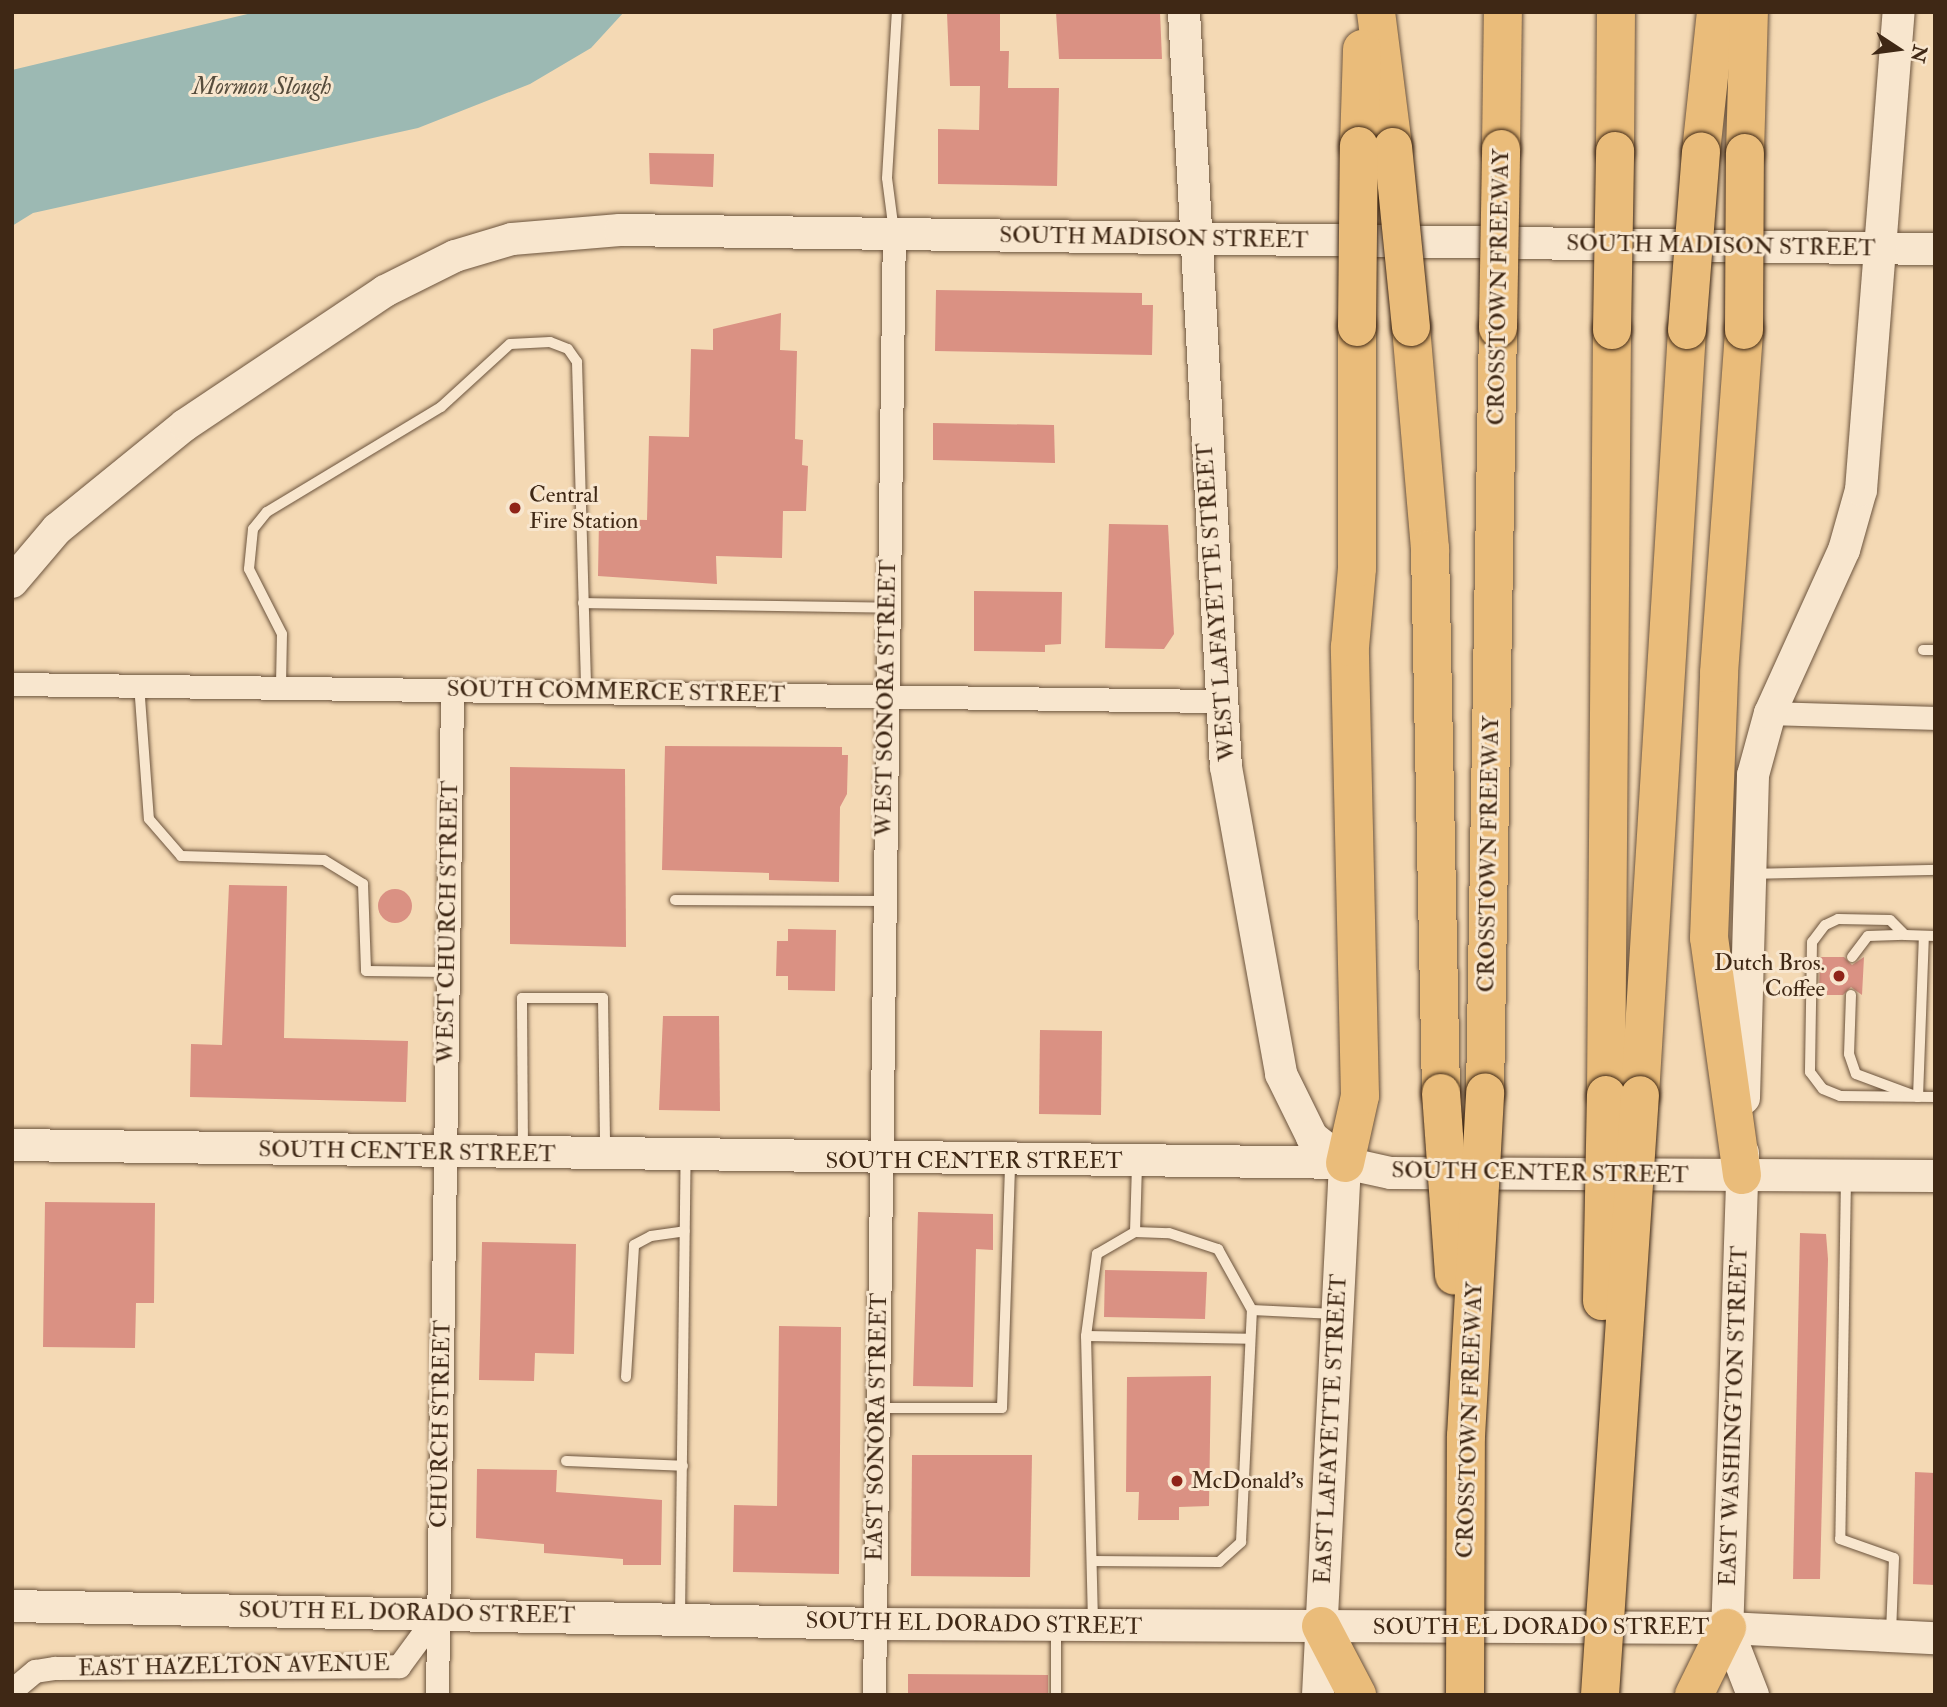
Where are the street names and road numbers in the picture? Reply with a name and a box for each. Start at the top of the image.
street label: CROSSTOWN FREEWAY [1483,148,1515,426]
street label: SOUTH MADISON STREET [999,222,1309,254]
street label: SOUTH MADISON STREET [1566,230,1876,262]
street label: WEST LAFAYETTE STREET [1191,442,1241,762]
street label: WEST SONORA STREET [870,559,902,837]
street label: SOUTH COMMERCE STREET [446,675,786,709]
street label: CROSSTOWN FREEWAY [1473,715,1505,993]
street label: WEST CHURCH STREET [432,780,464,1064]
street label: SOUTH CENTER STREET [258,1136,556,1168]
street label: SOUTH CENTER STREET [825,1147,1123,1175]
street label: SOUTH CENTER STREET [1391,1157,1689,1189]
street label: EAST WASHINGTON STREET [1714,1245,1754,1587]
street label: EAST LAFAYETTE STREET [1309,1273,1353,1585]
street label: CROSSTOWN FREEWAY [1451,1281,1489,1559]
street label: EAST SONORA STREET [861,1293,893,1561]
street label: CHURCH STREET [425,1320,457,1528]
street label: SOUTH EL DORADO STREET [238,1596,576,1630]
street label: SOUTH EL DORADO STREET [805,1607,1143,1641]
street label: SOUTH EL DORADO STREET [1373,1613,1709,1641]
street label: EAST HAZELTON AVENUE [78,1649,390,1683]

